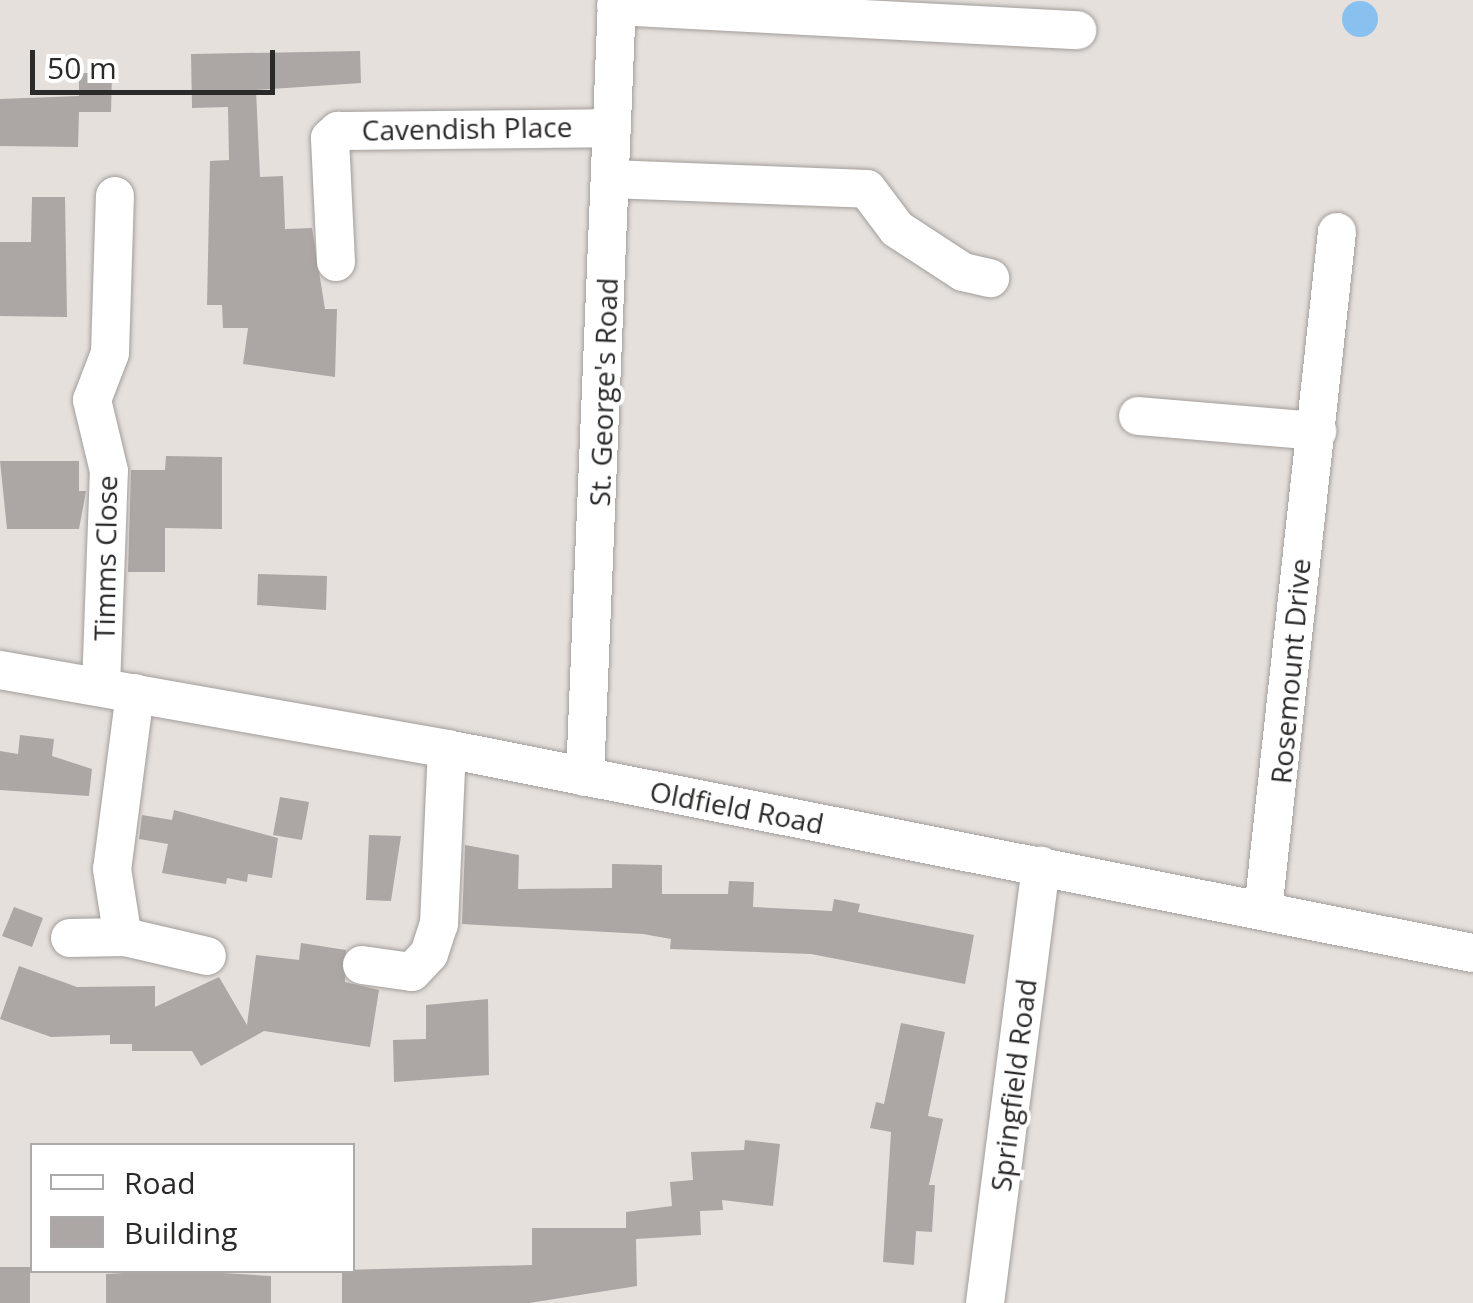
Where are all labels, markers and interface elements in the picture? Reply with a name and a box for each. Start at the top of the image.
scale bar [35,30,280,92]
text: 50 m [47,47,117,88]
street label: Cavendish Place [361,109,573,147]
street label: St. George's Road [582,277,624,507]
street label: Timms Close [87,475,123,641]
street label: Rosemount Drive [1263,557,1317,785]
street label: Oldfield Road [647,774,827,840]
street label: Springfield Road [983,977,1043,1193]
legend [30,1143,355,1273]
text: Road [124,1162,196,1203]
text: Building [124,1212,238,1253]

